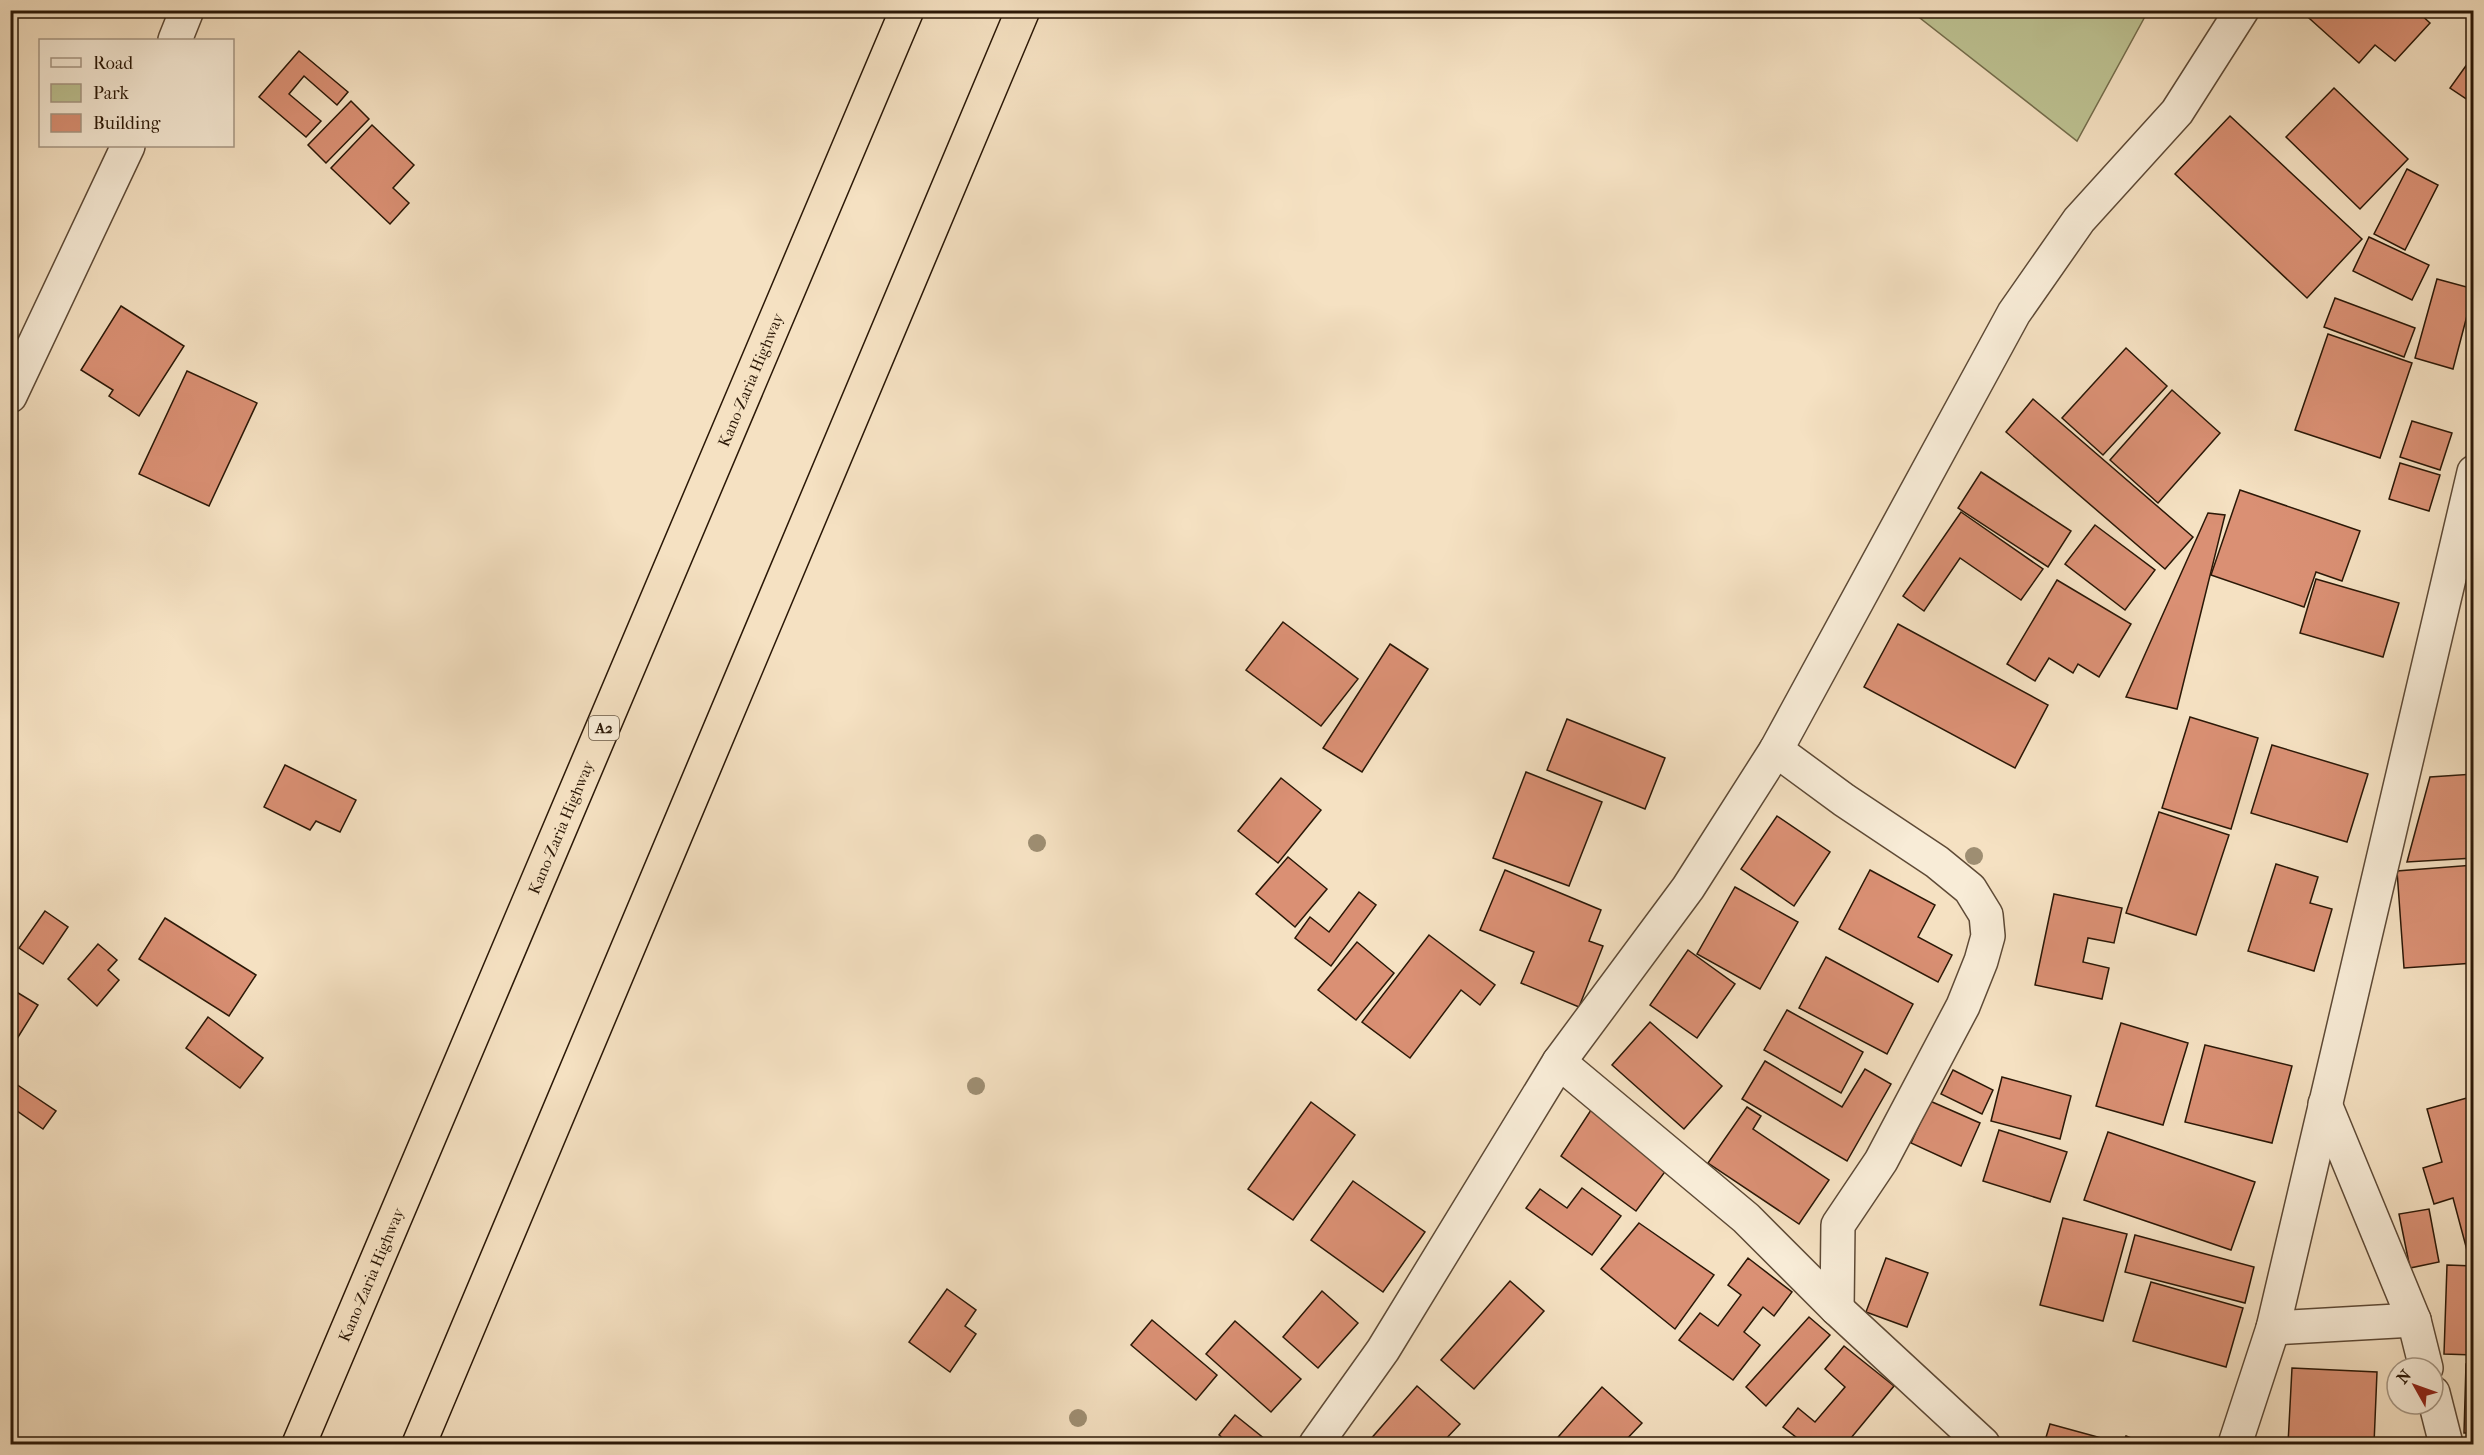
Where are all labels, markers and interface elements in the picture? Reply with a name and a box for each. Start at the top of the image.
legend [39,39,234,147]
text: Road [93,53,133,74]
text: Park [93,83,130,104]
text: Building [93,113,161,134]
street label: Kano-Zaria Highway [714,310,788,450]
road number: A2 [589,716,619,740]
street label: Kano-Zaria Highway [524,757,598,897]
street label: Kano-Zaria Highway [335,1205,408,1344]
north arrow [2385,1356,2445,1416]
text: N [2393,1365,2416,1387]

